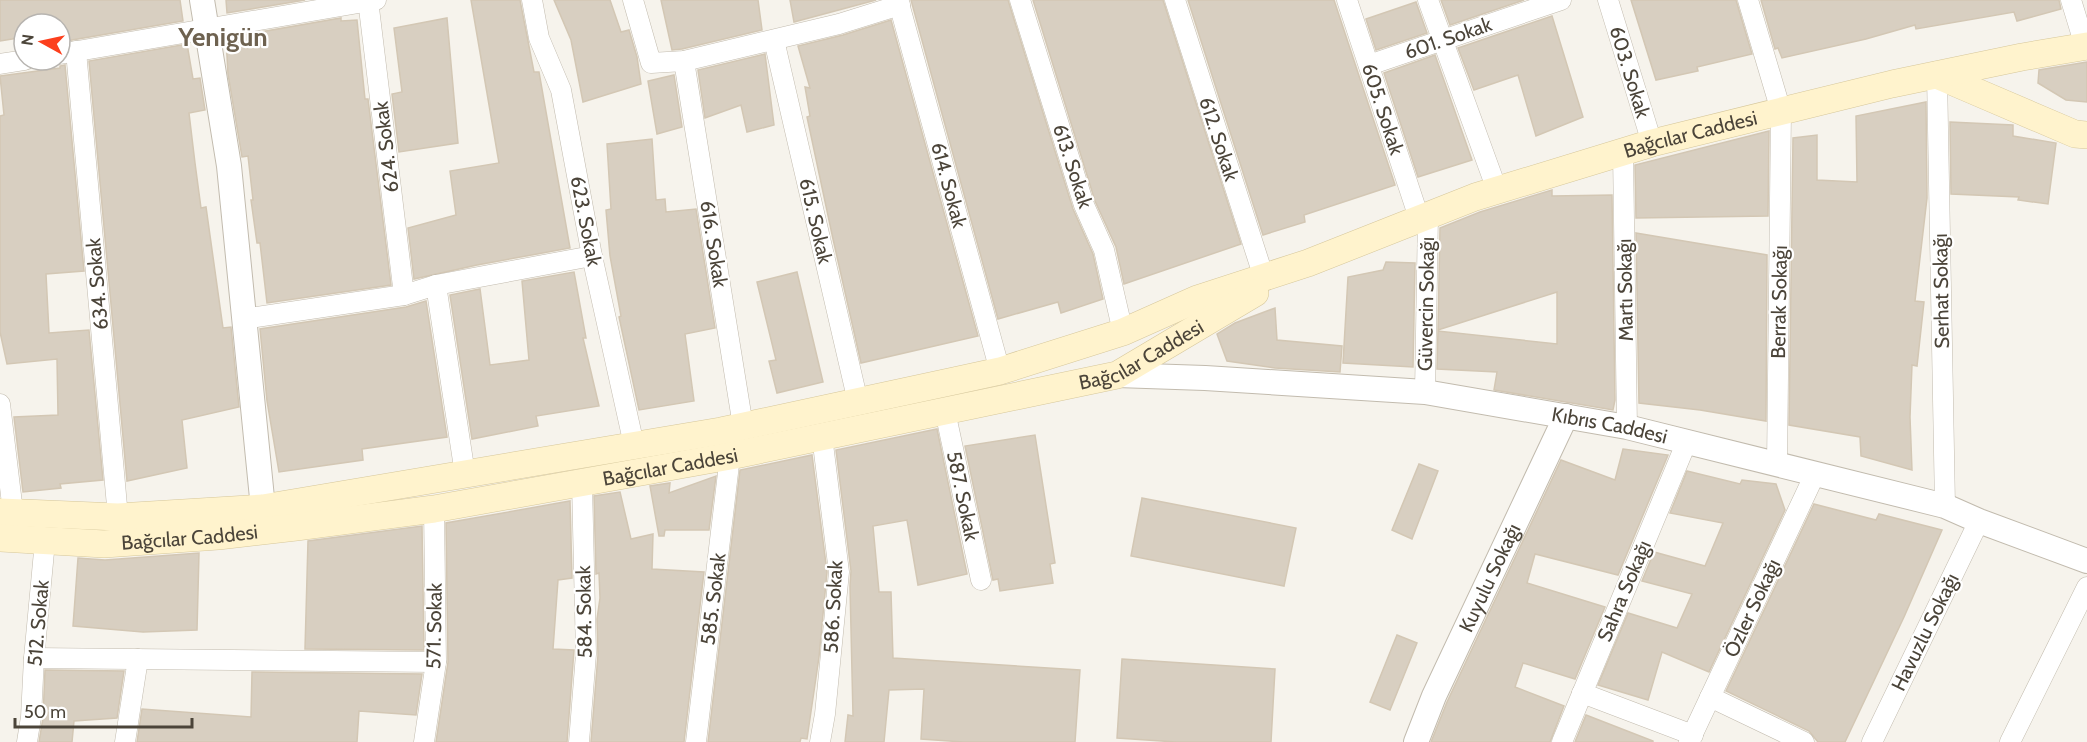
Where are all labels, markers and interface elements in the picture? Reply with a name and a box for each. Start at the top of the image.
north arrow [12,12,72,72]
street label: 601. Sokak [1401,12,1495,64]
district label: Yenigün [177,21,268,53]
street label: 603. Sokak [1605,23,1655,121]
text: N [17,33,38,47]
street label: 605. Sokak [1357,60,1409,158]
street label: 612. Sokak [1194,94,1244,184]
street label: 624. Sokak [368,100,404,194]
street label: Bağcılar Caddesi [1621,106,1760,163]
street label: 613. Sokak [1048,121,1098,211]
street label: 614. Sokak [926,140,972,231]
street label: 623. Sokak [565,174,607,268]
street label: 615. Sokak [794,176,838,266]
street label: 616. Sokak [695,199,733,289]
street label: Serhat Sokağı [1928,233,1954,349]
street label: 634. Sokak [81,237,113,331]
street label: Güvercin Sokağı [1413,237,1439,371]
street label: Martı Sokağı [1612,238,1638,342]
street label: Berrak Sokağı [1766,245,1792,359]
street label: Bağcılar Caddesi [1077,314,1208,395]
street label: Kıbrıs Caddesi [1550,402,1670,449]
street label: Bağcılar Caddesi [601,443,740,491]
street label: 587. Sokak [942,449,984,543]
street label: Bağcılar Caddesi [120,519,259,555]
street label: Kuyulu Sokağı [1454,520,1525,636]
street label: Sahra Sokağı [1592,537,1656,645]
street label: 585. Sokak [695,552,731,646]
street label: Özler Sokağı [1719,555,1785,661]
street label: 586. Sokak [819,560,847,654]
street label: 584. Sokak [571,565,597,659]
street label: Havuzlu Sokağı [1886,569,1964,695]
street label: 512. Sokak [22,579,54,667]
street label: 571. Sokak [421,583,447,669]
scale bar [15,691,192,729]
text: 50 m [24,701,66,723]

